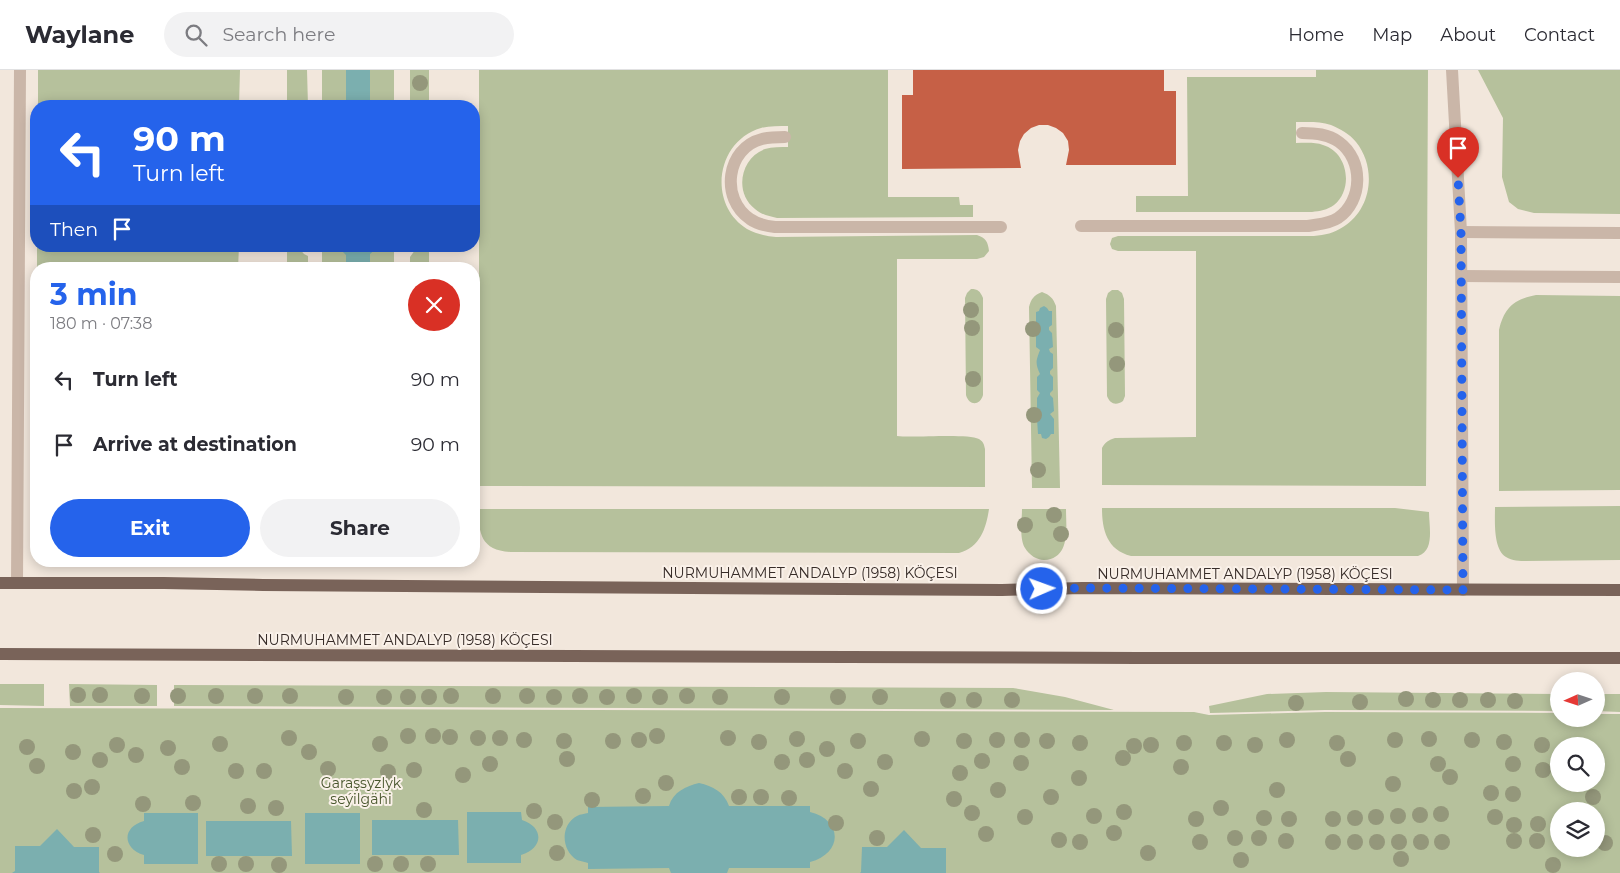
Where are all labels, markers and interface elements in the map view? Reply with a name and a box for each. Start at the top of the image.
search box [164,12,514,57]
text: Waylane [25,20,134,49]
icon: search [182,21,210,49]
text: Search here [222,23,335,46]
text: Home [1288,24,1344,46]
text: Map [1372,24,1412,46]
text: About [1440,24,1496,46]
text: Contact [1524,24,1595,46]
text: 90 m [133,117,226,160]
icon: left [50,120,115,185]
pin [1437,127,1479,178]
icon: arrive [1444,134,1472,162]
text: Turn left [133,160,225,187]
icon: arrive [108,215,136,243]
text: Then [50,218,98,241]
text: 3 min [50,276,137,313]
button: close [408,279,460,331]
text: 180 m · 07:38 [50,314,152,333]
icon: left [50,366,78,394]
text: Turn left [93,368,178,391]
text: 90 m [411,368,460,391]
icon: arrive [50,431,78,459]
text: Arrive at destination [93,433,297,456]
text: 90 m [411,433,460,456]
button: Exit [50,499,250,557]
button: Share [260,499,460,557]
position arrow [1015,562,1067,614]
street label: NURMUHAMMET ANDALYP (1958) KÖÇESI [662,564,958,582]
street label: NURMUHAMMET ANDALYP (1958) KÖÇESI [1097,565,1393,583]
street label: NURMUHAMMET ANDALYP (1958) KÖÇESI [257,631,553,649]
north arrow [1550,672,1605,728]
map controls [1550,672,1605,857]
button: search [1550,737,1605,792]
park label: Garaşsyzlyk seýilgähi [321,774,402,808]
button: layers [1550,802,1605,857]

